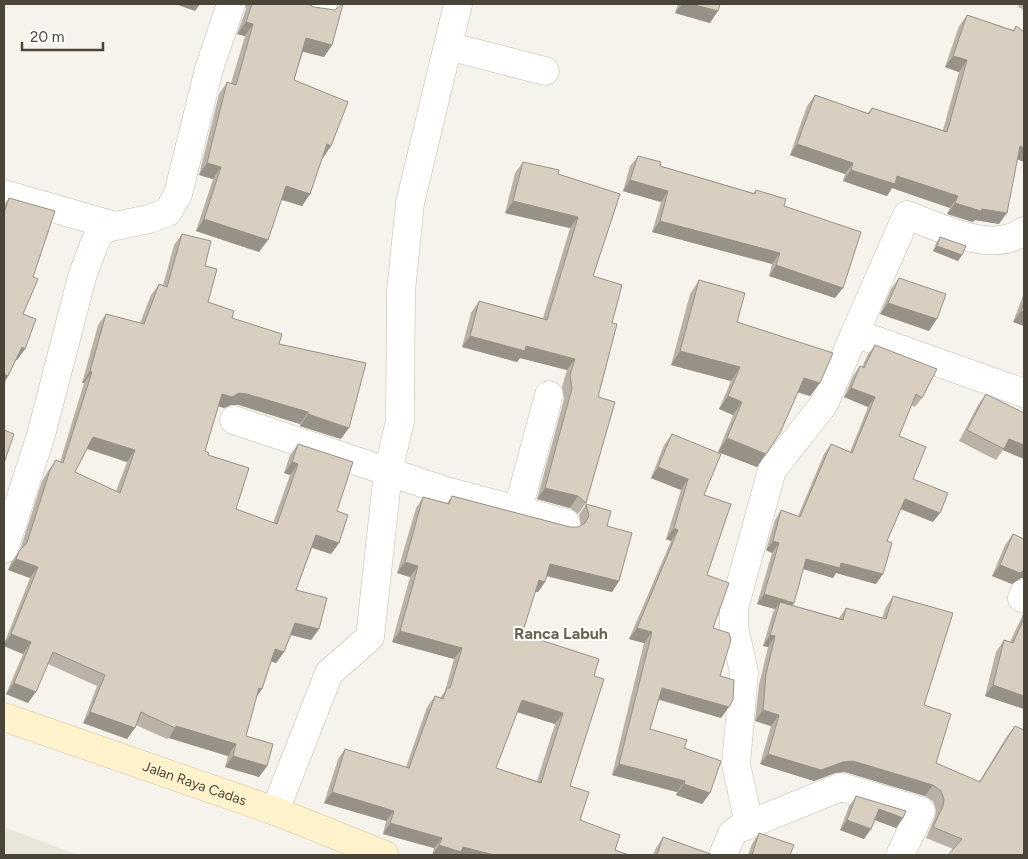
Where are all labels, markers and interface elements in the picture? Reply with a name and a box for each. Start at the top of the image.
scale bar [22,20,104,52]
text: 20 m [30,28,64,46]
district label: Ranca Labuh [514,624,608,643]
street label: Jalan Raya Cadas [141,758,249,810]

